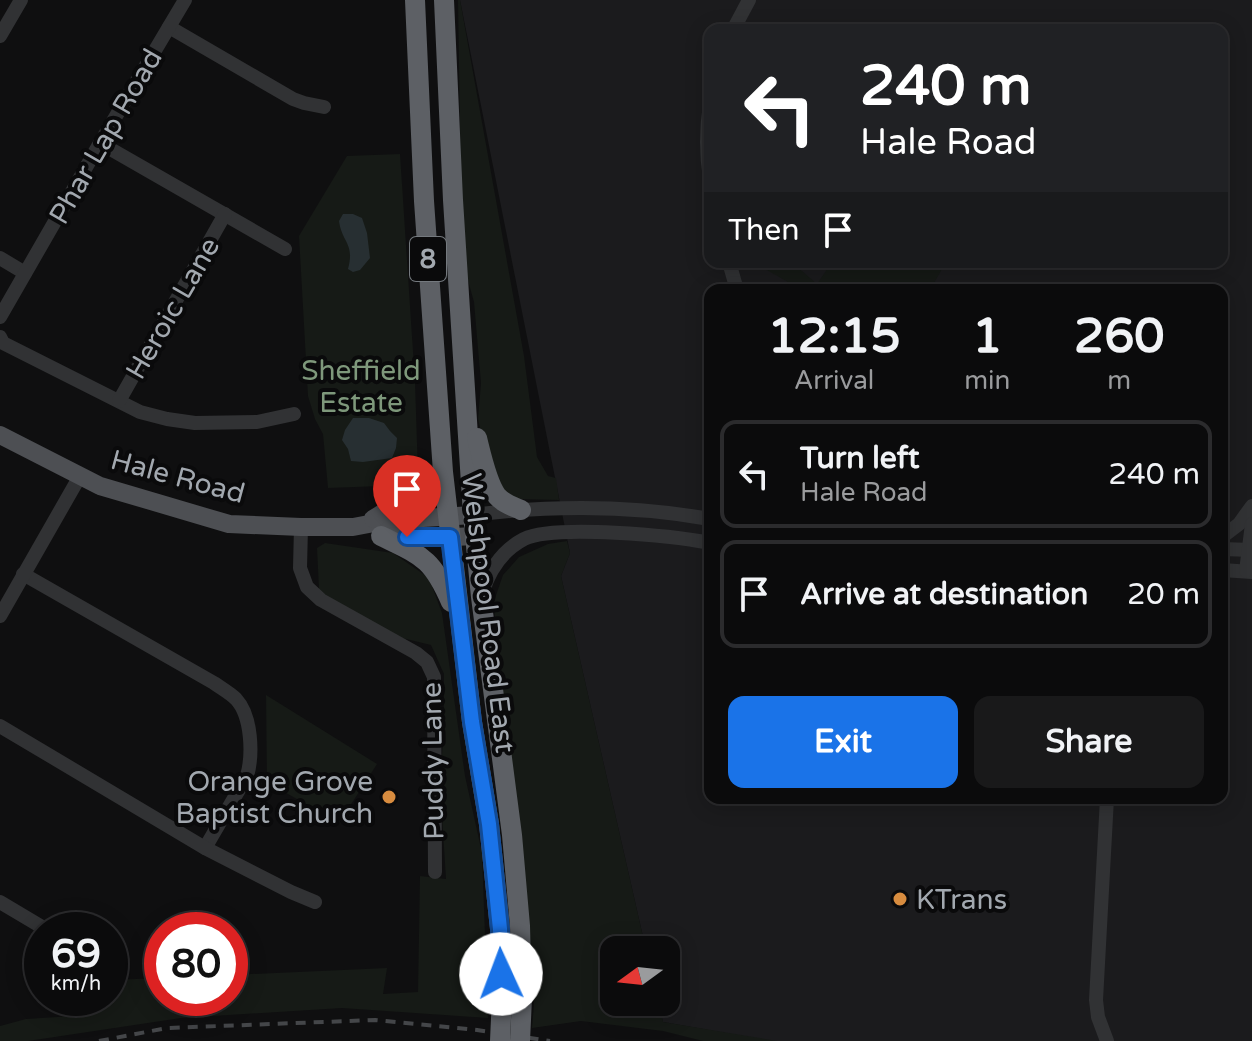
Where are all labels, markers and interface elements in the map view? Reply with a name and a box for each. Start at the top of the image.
street label: Phar Lap Road [42,43,170,230]
text: 240 m [860,53,1031,120]
icon: left [728,56,832,160]
text: Hale Road [860,121,1037,164]
icon: arrive [816,208,860,252]
text: Then [728,212,800,249]
street label: Heroic Lane [119,232,227,385]
road number: 8 [410,237,446,281]
text: 12:15 [768,308,901,366]
text: 1 [972,308,1002,366]
text: 260 [1074,308,1164,366]
park label: Sheffield Estate [301,354,421,420]
text: Arrival [794,365,874,396]
text: min [964,365,1010,396]
text: m [1107,365,1131,396]
text: Turn left [800,440,919,477]
street label: Hale Road [107,443,248,511]
icon: left [732,452,776,496]
pin [373,455,441,537]
text: 240 m [1108,456,1200,493]
icon: arrive [385,467,429,511]
street label: Welshpool Road East [454,471,522,755]
text: Hale Road [800,477,928,508]
icon: arrive [732,572,776,616]
text: Arrive at destination [800,576,1088,613]
text: 20 m [1127,576,1200,613]
street label: Puddy Lane [415,682,451,840]
button: Exit [728,696,958,788]
button: Share [974,696,1204,788]
place label: Orange Grove Baptist Church [176,765,373,831]
marker: Orange Grove Baptist Church [380,788,398,806]
place label: KTrans [916,883,1007,917]
marker: KTrans [891,890,909,908]
speed limit sign: 80 [144,912,248,1016]
text: 69 [51,930,101,978]
position arrow [459,932,543,1016]
north arrow [600,936,680,1016]
map controls [600,936,680,1016]
text: km/h [51,972,101,996]

